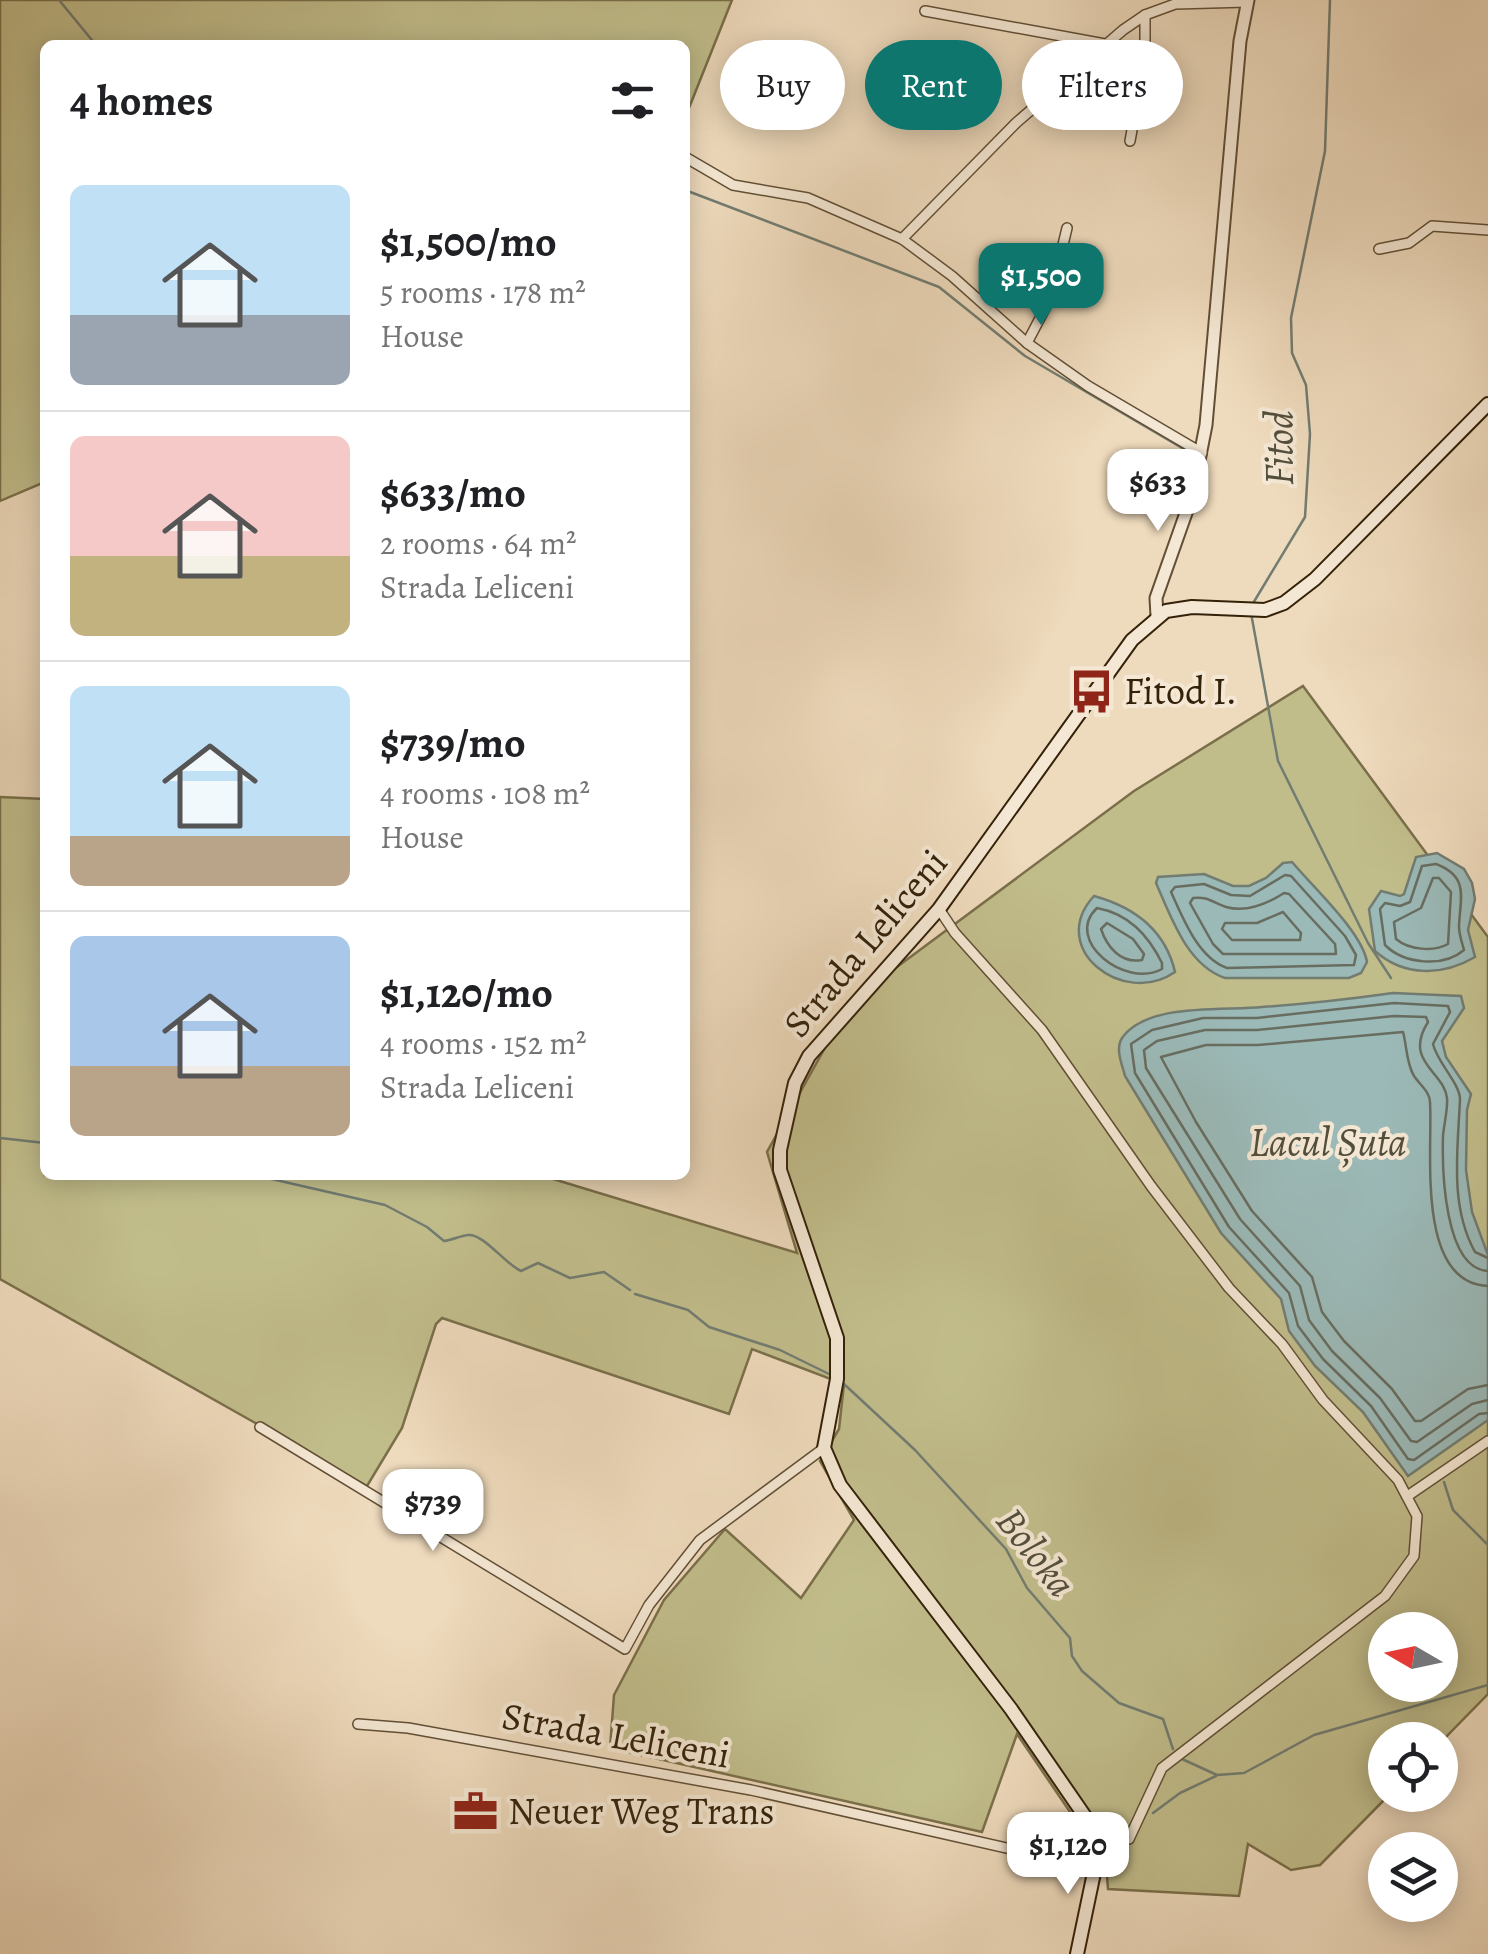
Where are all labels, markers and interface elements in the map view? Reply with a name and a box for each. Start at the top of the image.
chip: Buy [720,40,845,130]
chip: Rent [865,40,1002,130]
chip: Filters [1022,40,1183,130]
text: 4 homes [70,72,213,129]
icon: filters [605,73,660,128]
text: $1,500/mo [380,213,557,270]
icon: home [150,225,270,345]
pin: $1,500 [960,243,1122,328]
text: $1,500 [1001,253,1081,297]
text: 5 rooms · 178 m² [380,270,586,314]
text: House [380,314,464,358]
water label: Fitod [1252,410,1307,486]
pin: $633 [1099,449,1217,534]
text: $633 [1129,459,1187,503]
text: $633/mo [380,464,526,521]
icon: home [150,476,270,596]
text: 2 rooms · 64 m² [380,521,577,565]
text: Strada Leliceni [380,565,574,609]
place label: Fitod I. [1124,665,1237,717]
bus stop icon: Fitod I. [1067,667,1115,715]
text: $739/mo [380,714,526,771]
icon: home [150,726,270,846]
text: 4 rooms · 108 m² [380,771,590,815]
text: House [380,815,464,859]
street label: Strada Leliceni [771,838,959,1048]
text: $1,120/mo [380,964,553,1021]
icon: home [150,976,270,1096]
text: 4 rooms · 152 m² [380,1021,587,1065]
text: Strada Leliceni [380,1065,574,1109]
water label: Lacul Șuta [1249,1115,1407,1170]
pin: $739 [374,1469,492,1554]
text: $739 [404,1479,462,1523]
water label: Boloka [983,1496,1089,1608]
north arrow [1368,1612,1458,1702]
map controls [1368,1612,1458,1922]
street label: Strada Leliceni [498,1689,734,1781]
button: locate [1368,1722,1458,1812]
place label: Neuer Weg Trans [508,1785,775,1837]
office icon: Neuer Weg Trans [451,1787,499,1835]
pin: $1,120 [987,1812,1149,1897]
text: $1,120 [1029,1822,1107,1866]
button: layers [1368,1832,1458,1922]

